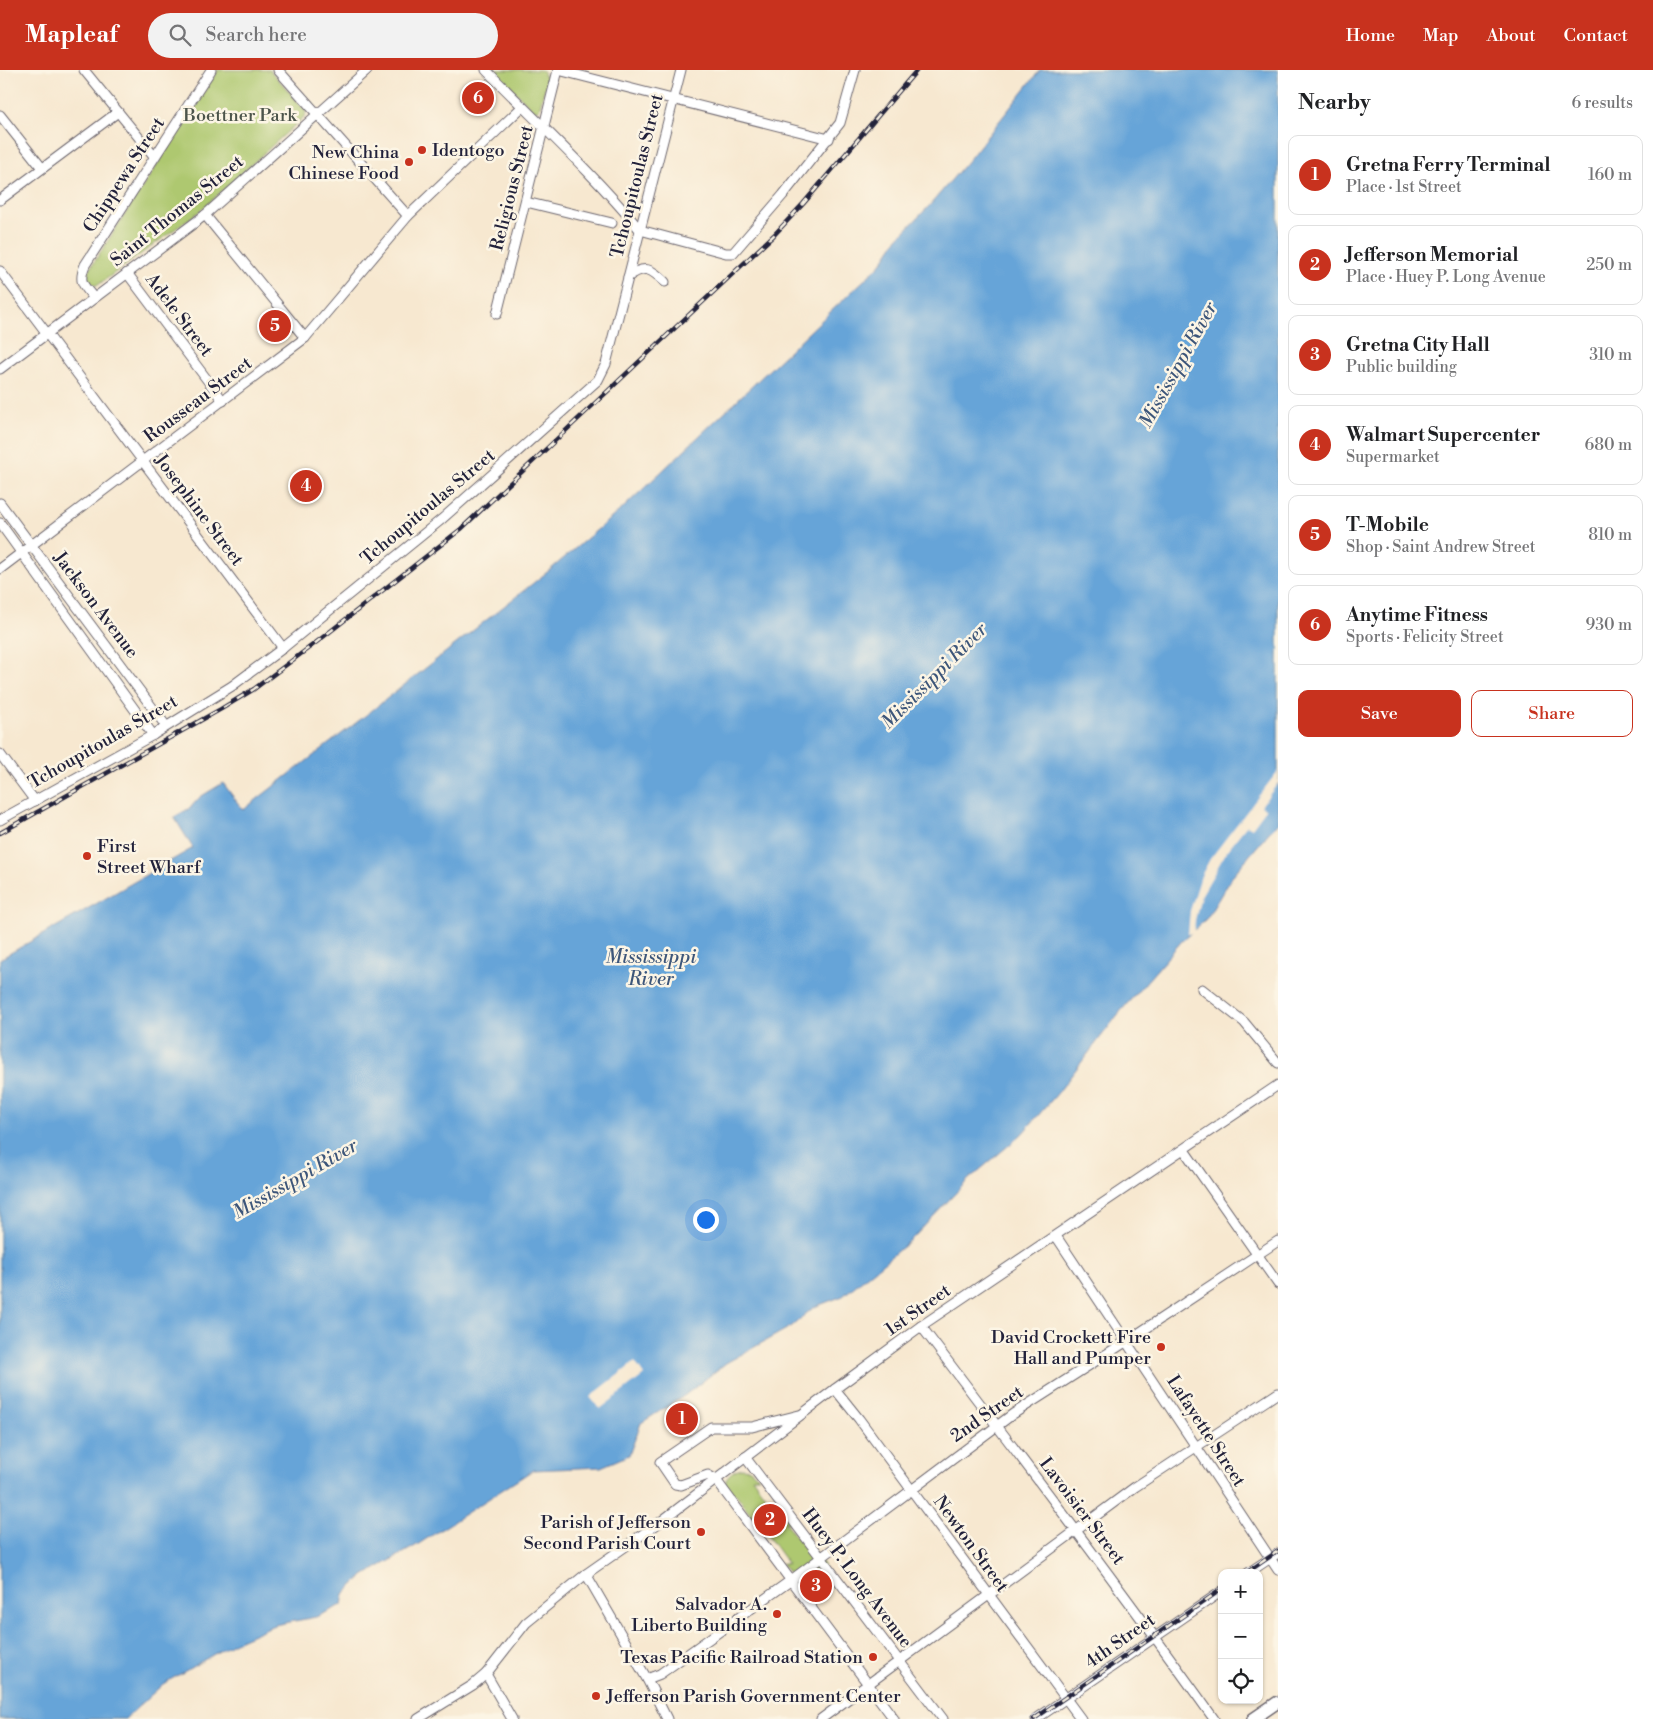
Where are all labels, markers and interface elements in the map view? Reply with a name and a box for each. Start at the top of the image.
search box [148,13,498,58]
text: Mapleaf [25,20,118,50]
icon: search [166,21,194,49]
text: Search here [206,23,307,47]
text: Home [1346,24,1395,47]
text: Map [1423,24,1459,47]
text: About [1487,24,1536,47]
text: Contact [1564,24,1628,47]
pin: 6 [462,79,494,117]
text: Nearby [1298,90,1371,116]
street label: Tchoupitoulas Street [605,91,669,261]
text: 6 results [1572,93,1633,113]
park label: Boettner Park [182,104,298,127]
street label: Chippewa Street [78,112,170,237]
street label: Religious Street [485,122,539,253]
place label: Identogo [432,139,505,162]
place label: New China Chinese Food [288,141,400,185]
marker: Identogo [416,144,428,156]
street label: Saint Thomas Street [106,150,249,272]
text: Gretna Ferry Terminal [1346,153,1551,177]
marker: New China Chinese Food [403,156,415,168]
text: 1 [1311,165,1319,185]
text: 160 m [1588,165,1632,185]
text: Place · 1st Street [1346,177,1462,197]
text: Jefferson Memorial [1346,243,1518,267]
text: 2 [1310,255,1320,275]
text: 250 m [1586,255,1632,275]
text: Place · Huey P. Long Avenue [1346,267,1546,287]
street label: Adele Street [140,268,218,362]
water label: Mississippi River [1133,297,1223,432]
pin: 5 [259,307,291,345]
text: Gretna City Hall [1346,333,1490,357]
text: 3 [1310,345,1320,365]
text: 310 m [1589,345,1632,365]
street label: Rousseau Street [139,351,257,448]
text: Public building [1346,357,1457,377]
text: Walmart Supercenter [1346,423,1540,447]
text: 4 [1310,435,1320,455]
text: 680 m [1585,435,1632,455]
street label: Tchoupitoulas Street [356,444,500,570]
text: Supermarket [1346,447,1440,467]
street label: Josephine Street [149,449,249,571]
pin: 4 [290,467,322,505]
text: T-Mobile [1346,513,1429,537]
text: 5 [1310,525,1320,545]
text: 810 m [1588,525,1632,545]
text: Shop · Saint Andrew Street [1346,537,1535,557]
street label: Jackson Avenue [48,546,144,663]
text: Anytime Fitness [1346,603,1488,627]
text: 6 [1310,615,1320,635]
text: 930 m [1586,615,1632,635]
water label: Mississippi River [876,617,993,734]
text: Sports · Felicity Street [1346,627,1504,647]
street label: Tchoupitoulas Street [24,690,182,794]
button: Save [1298,690,1461,737]
button: Share [1471,690,1633,737]
place label: First Street Wharf [97,835,202,879]
marker: First Street Wharf [81,850,93,862]
water label: Mississippi River [606,945,696,991]
water label: Mississippi River [228,1133,363,1224]
your location [693,1207,719,1233]
street label: 1st Street [881,1279,956,1341]
place label: David Crockett Fire Hall and Pumper [991,1326,1151,1370]
marker: David Crockett Fire Hall and Pumper [1155,1341,1167,1353]
street label: Lafayette Street [1161,1371,1251,1492]
street label: 2nd Street [946,1380,1028,1447]
pin: 1 [666,1400,698,1438]
street label: Lavoisier Street [1034,1453,1130,1570]
street label: Newton Street [928,1491,1014,1597]
pin: 2 [754,1501,786,1539]
street label: Huey P. Long Avenue [797,1503,917,1653]
place label: Parish of Jefferson Second Parish Court [523,1511,692,1555]
marker: Parish of Jefferson Second Parish Court [695,1526,707,1538]
pin: 3 [800,1567,832,1605]
map controls [1218,1569,1263,1704]
button: + [1218,1569,1263,1614]
place label: Salvador A. Liberto Building [631,1593,768,1637]
marker: Salvador A. Liberto Building [771,1608,783,1620]
street label: 4th Street [1080,1608,1160,1674]
button: − [1218,1614,1263,1659]
place label: Texas Pacific Railroad Station [620,1646,863,1669]
marker: Texas Pacific Railroad Station [867,1651,879,1663]
button: locate [1218,1659,1263,1704]
place label: Jefferson Parish Government Center [605,1685,901,1708]
marker: Jefferson Parish Government Center [590,1690,602,1702]

